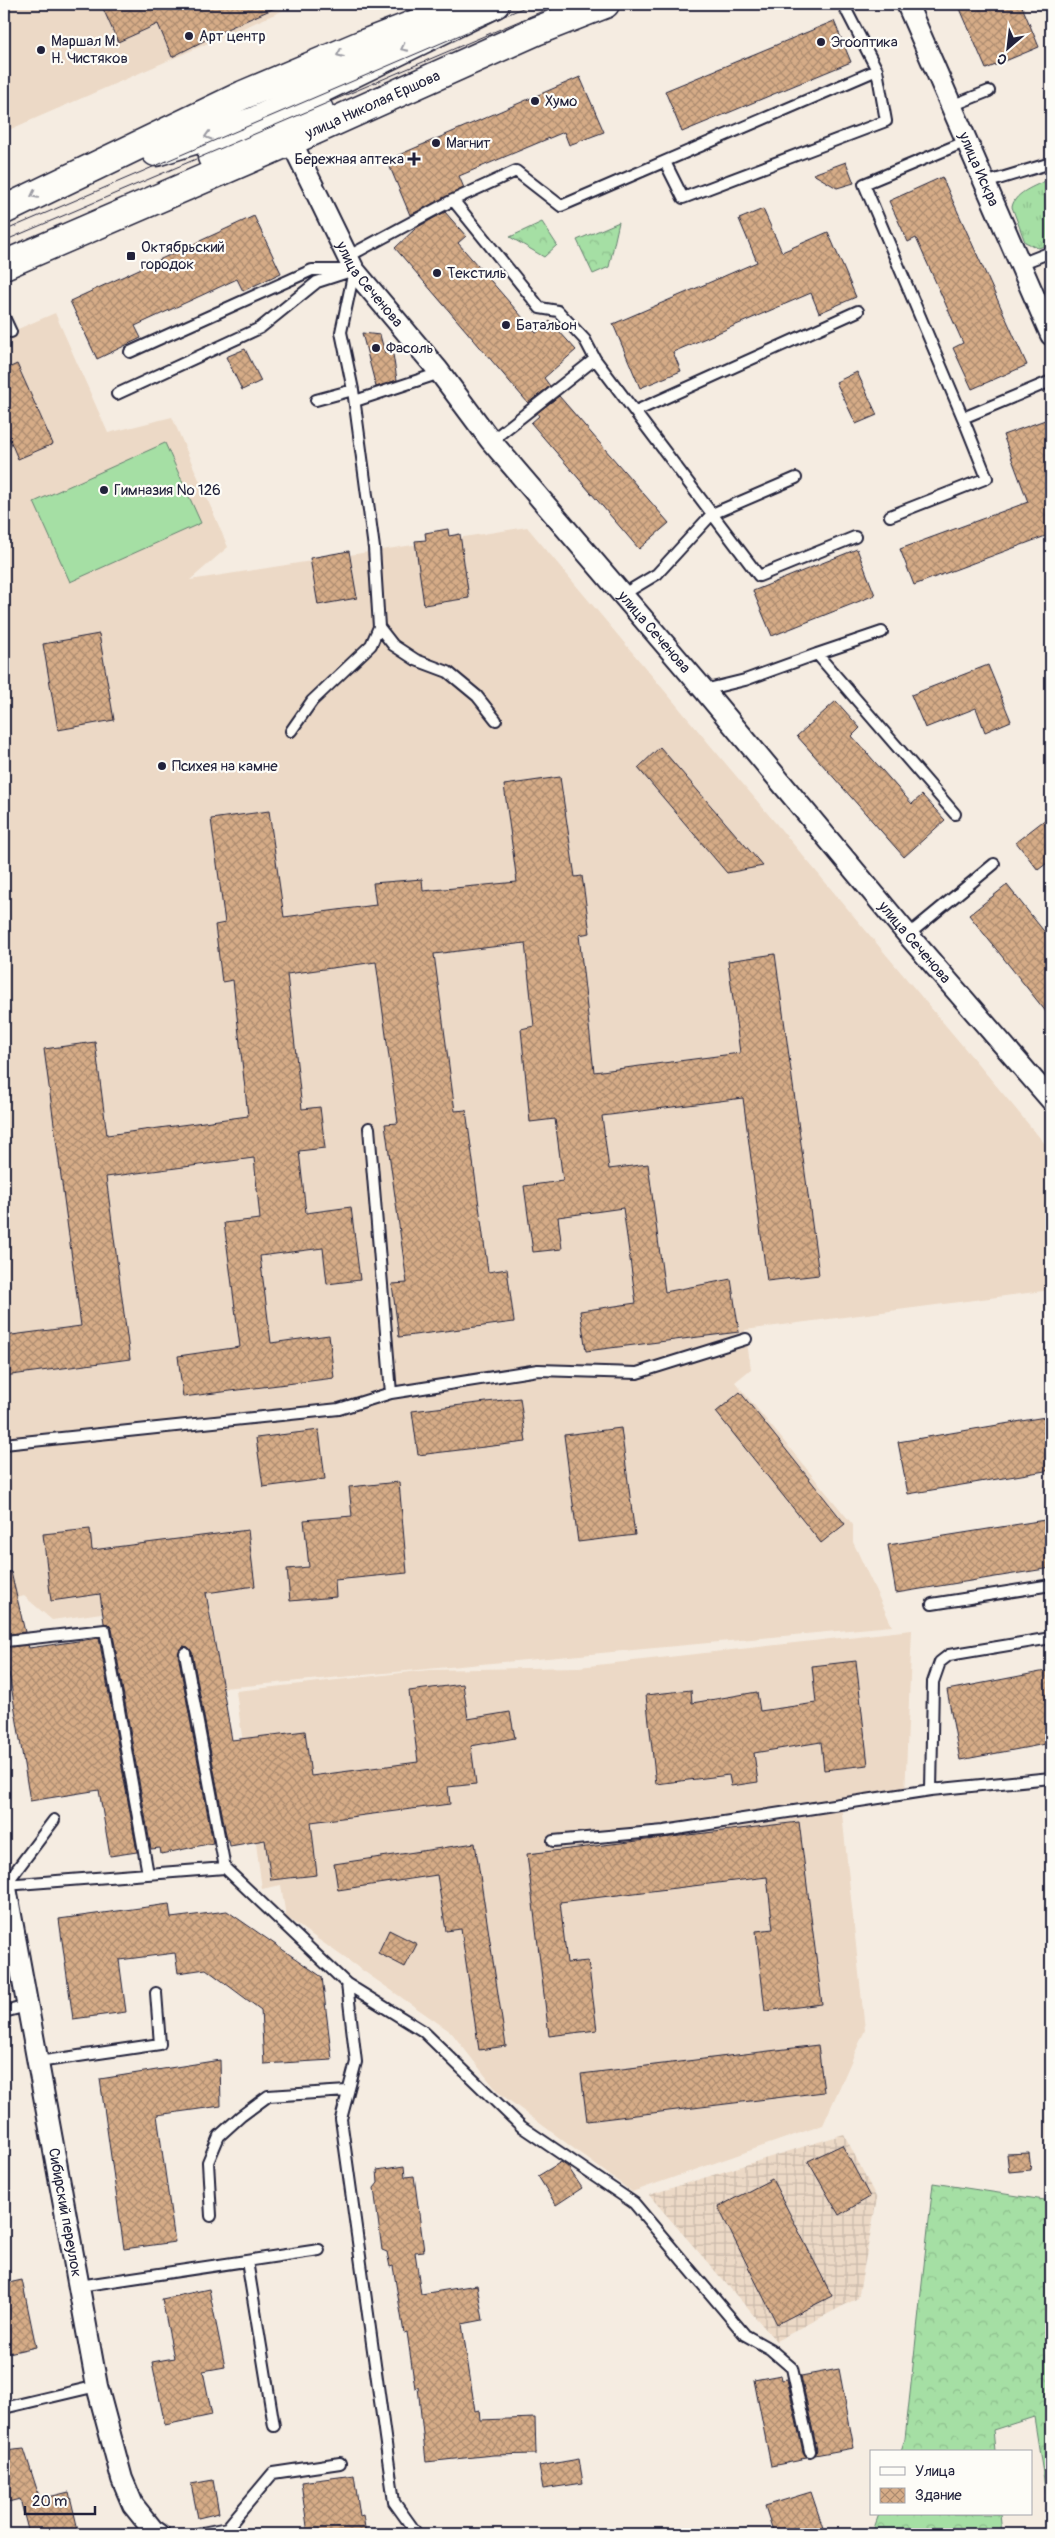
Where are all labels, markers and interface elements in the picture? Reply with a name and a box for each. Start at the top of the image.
north arrow [982,22,1032,72]
place label: Арт центр [199,27,265,46]
marker: Арт центр [183,30,195,42]
place label: Маршал М. Н. Чистяков [51,32,128,68]
place label: Эгооптика [831,33,898,52]
marker: Эгооптика [815,36,827,48]
one-way arrow [400,42,409,52]
marker: Маршал М. Н. Чистяков [35,44,47,56]
one-way arrow [336,47,345,58]
text: С [994,49,1010,69]
street label: улица Николая Ершова [301,66,443,144]
place label: Хумо [545,92,577,111]
marker: Хумо [529,95,541,107]
street label: улица Искра [953,128,1003,209]
one-way arrow [205,130,213,140]
place label: Магнит [446,134,491,153]
marker: Магнит [430,137,442,149]
place label: Бережная аптека [295,150,404,169]
marker: Бережная аптека [408,153,420,165]
one-way arrow [30,189,39,199]
place label: Октябрьский городок [141,238,225,274]
street label: улица Сеченова [331,238,407,331]
marker: Октябрьский городок [125,250,137,262]
place label: Текстиль [447,264,507,283]
marker: Текстиль [431,267,443,279]
place label: Батальон [516,316,577,335]
marker: Батальон [500,319,512,331]
place label: Фасоль [386,339,434,358]
marker: Фасоль [370,342,382,354]
place label: Гимназия № 126 [114,481,221,500]
marker: Гимназия № 126 [98,484,110,496]
street label: улица Сеченова [613,586,694,677]
place label: Психея на камне [172,757,278,776]
marker: Психея на камне [156,760,168,772]
street label: улица Сеченова [873,897,955,988]
street label: Сибирский переулок [44,2147,86,2279]
legend [870,2450,1032,2516]
text: Улица [915,2462,955,2481]
scale bar [25,2483,95,2515]
text: Здание [915,2486,962,2505]
text: 20 m [32,2492,67,2511]

